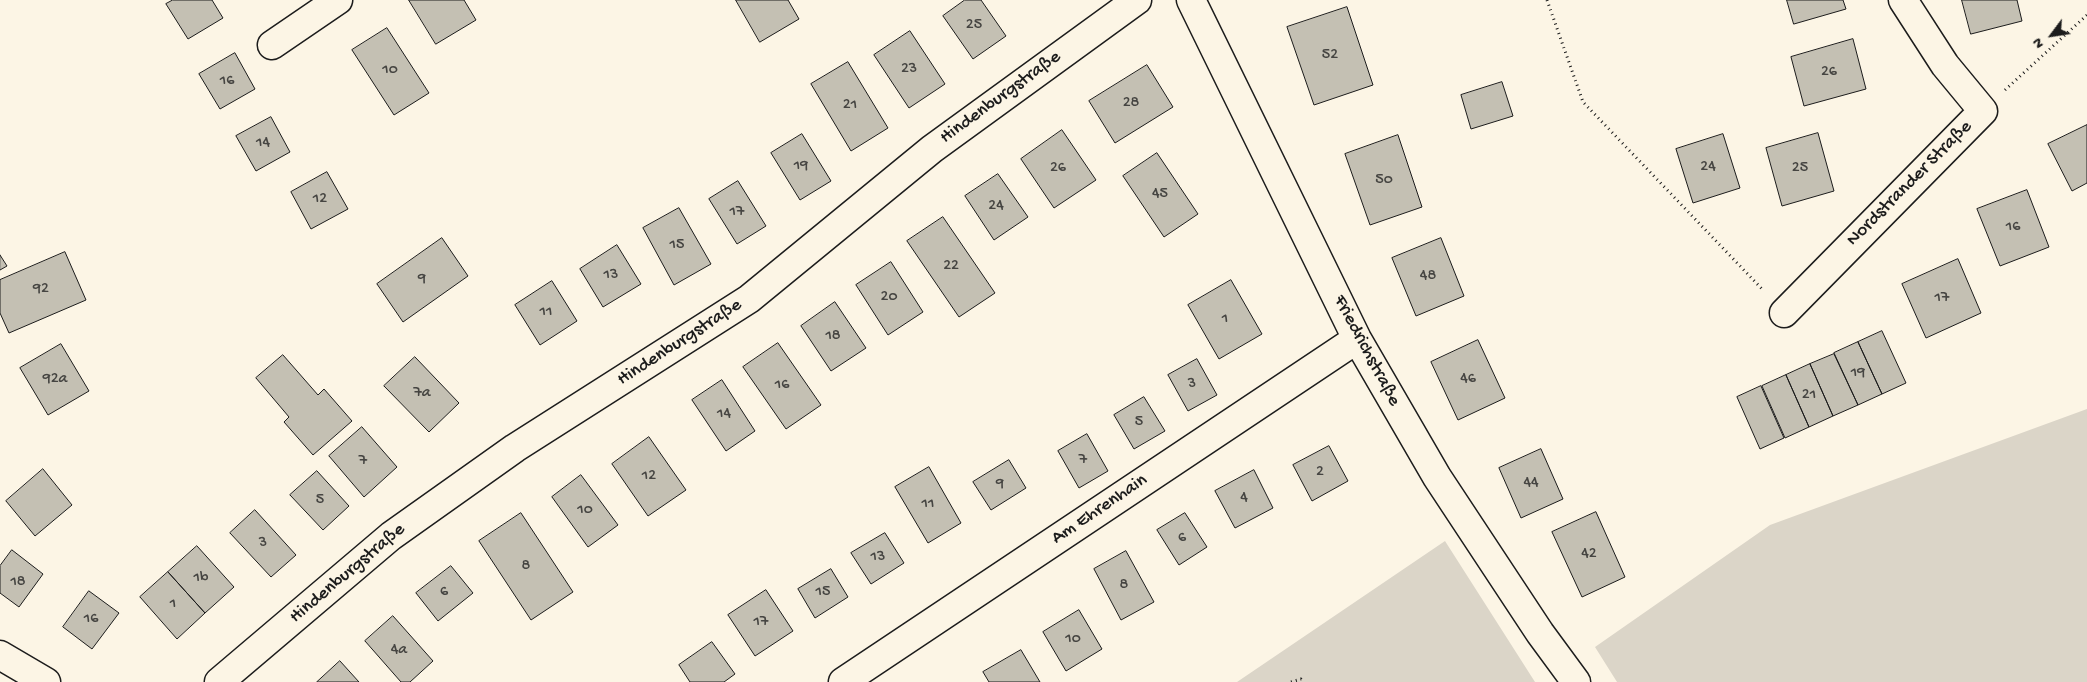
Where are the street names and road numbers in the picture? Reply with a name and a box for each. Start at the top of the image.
street label: Hindenburgstraße [936,47,1066,149]
street label: Nordstrander Straße [1842,116,1978,252]
street label: Friedrichstraße [1327,292,1405,410]
street label: Hindenburgstraße [613,294,747,392]
street label: Am Ehrenhain [1048,470,1152,550]
street label: Hindenburgstraße [286,519,410,629]

